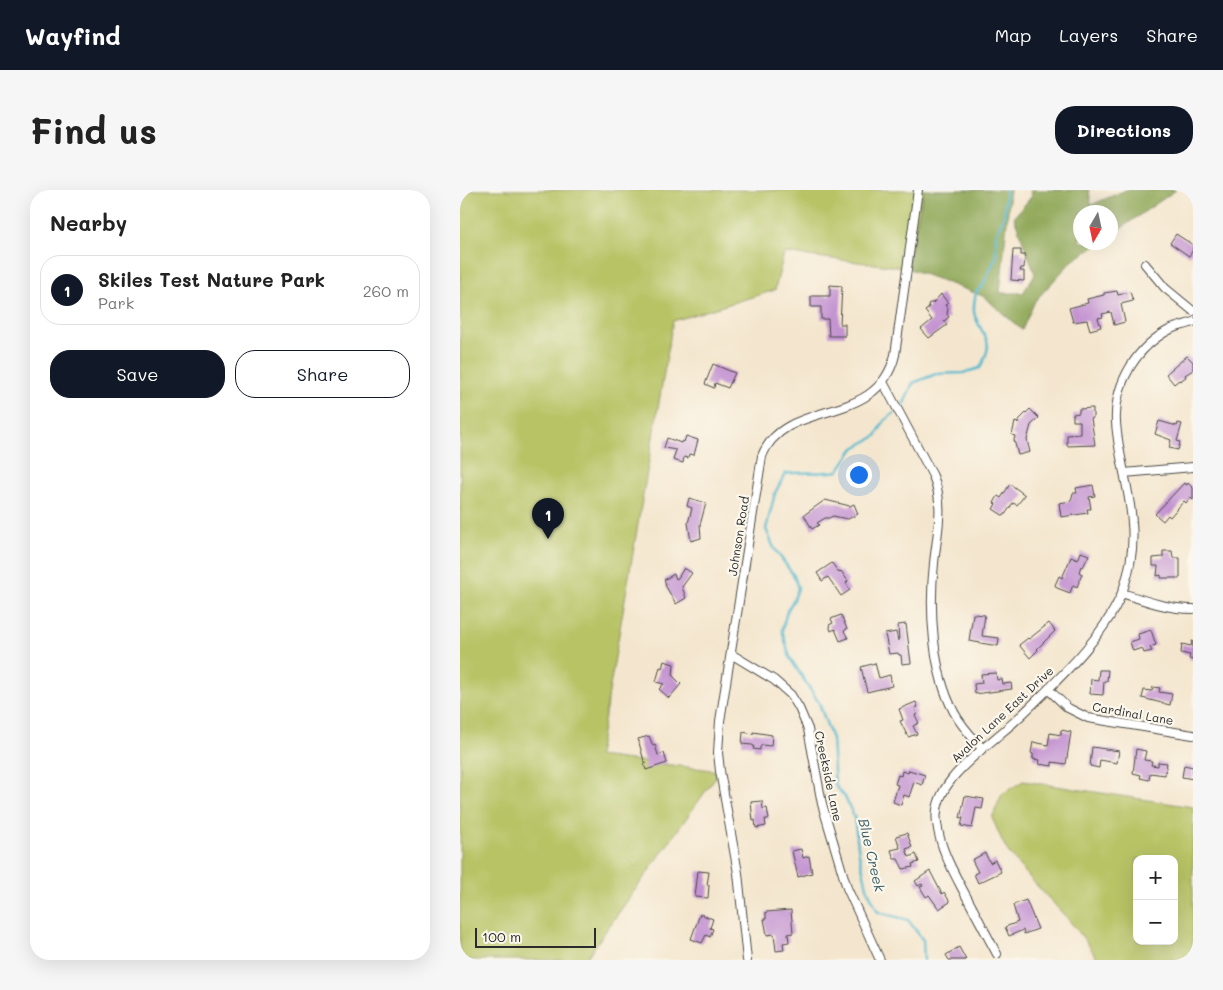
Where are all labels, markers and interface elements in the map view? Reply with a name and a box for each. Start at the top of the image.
text: Wayfind [25,20,121,51]
text: Map [995,23,1031,47]
text: Layers [1059,23,1118,47]
text: Share [1146,23,1198,47]
button: Directions [1055,106,1193,154]
text: Find us [30,107,157,153]
north arrow [1073,205,1118,250]
text: Nearby [50,209,127,236]
text: Skiles Test Nature Park [98,267,325,292]
text: 1 [63,280,71,301]
text: 260 m [363,280,409,301]
text: Park [98,292,134,313]
button: Save [50,350,225,398]
button: Share [235,350,410,398]
your location [846,462,872,488]
street label: Johnson Road [724,495,752,577]
pin: 1 [532,498,564,539]
street label: Avalon Lane East Drive [947,662,1057,766]
street label: Cardinal Lane [1091,698,1175,728]
street label: Creekside Lane [812,729,846,823]
water label: Blue Creek [854,816,890,894]
map controls [1133,855,1178,945]
button: + [1133,855,1178,900]
button: − [1133,900,1178,945]
scale bar [475,925,596,948]
text: 100 m [482,927,521,946]

